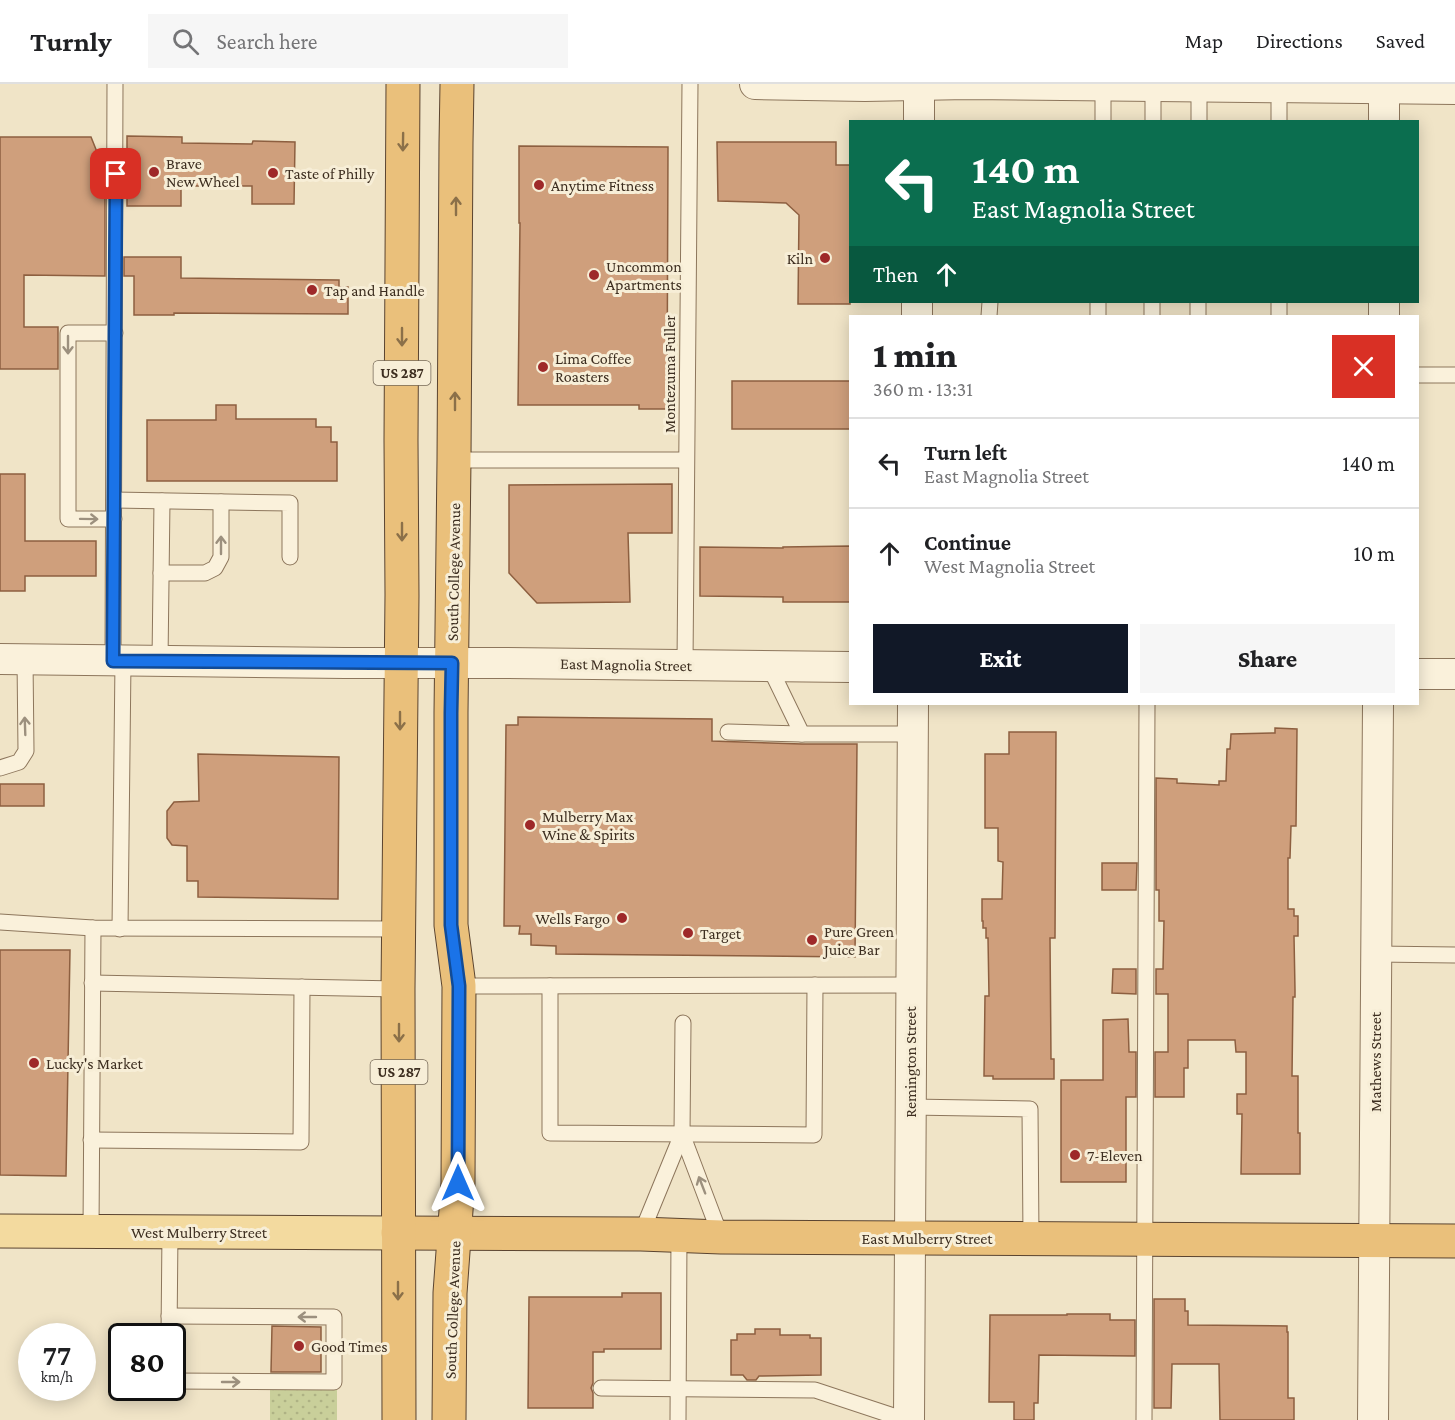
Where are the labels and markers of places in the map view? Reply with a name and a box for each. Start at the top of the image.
pin [90,148,141,199]
place label: Brave New Wheel [166,155,240,190]
marker: Brave New Wheel [147,165,161,179]
place label: Taste of Philly [285,165,375,183]
marker: Taste of Philly [266,166,280,180]
place label: Anytime Fitness [551,177,654,195]
marker: Anytime Fitness [532,178,546,192]
place label: Kiln [787,250,813,267]
marker: Kiln [818,251,832,265]
place label: Uncommon Apartments [606,258,682,294]
marker: Uncommon Apartments [587,268,601,282]
place label: Tap and Handle [324,282,425,300]
marker: Tap and Handle [305,283,319,297]
place label: Lima Coffee Roasters [555,350,631,385]
marker: Lima Coffee Roasters [536,360,550,374]
place label: Mulberry Max Wine & Spirits [542,808,635,844]
marker: Mulberry Max Wine & Spirits [523,818,537,832]
place label: Wells Fargo [535,910,610,928]
marker: Wells Fargo [615,911,629,925]
place label: Pure Green Juice Bar [822,923,894,959]
place label: Target [700,925,742,943]
marker: Target [681,926,695,940]
marker: Pure Green Juice Bar [805,933,819,947]
place label: Lucky's Market [46,1055,143,1073]
marker: Lucky's Market [27,1056,41,1070]
place label: 7-Eleven [1087,1147,1143,1164]
marker: 7-Eleven [1068,1148,1082,1162]
place label: Good Times [311,1338,387,1355]
marker: Good Times [292,1339,306,1353]

